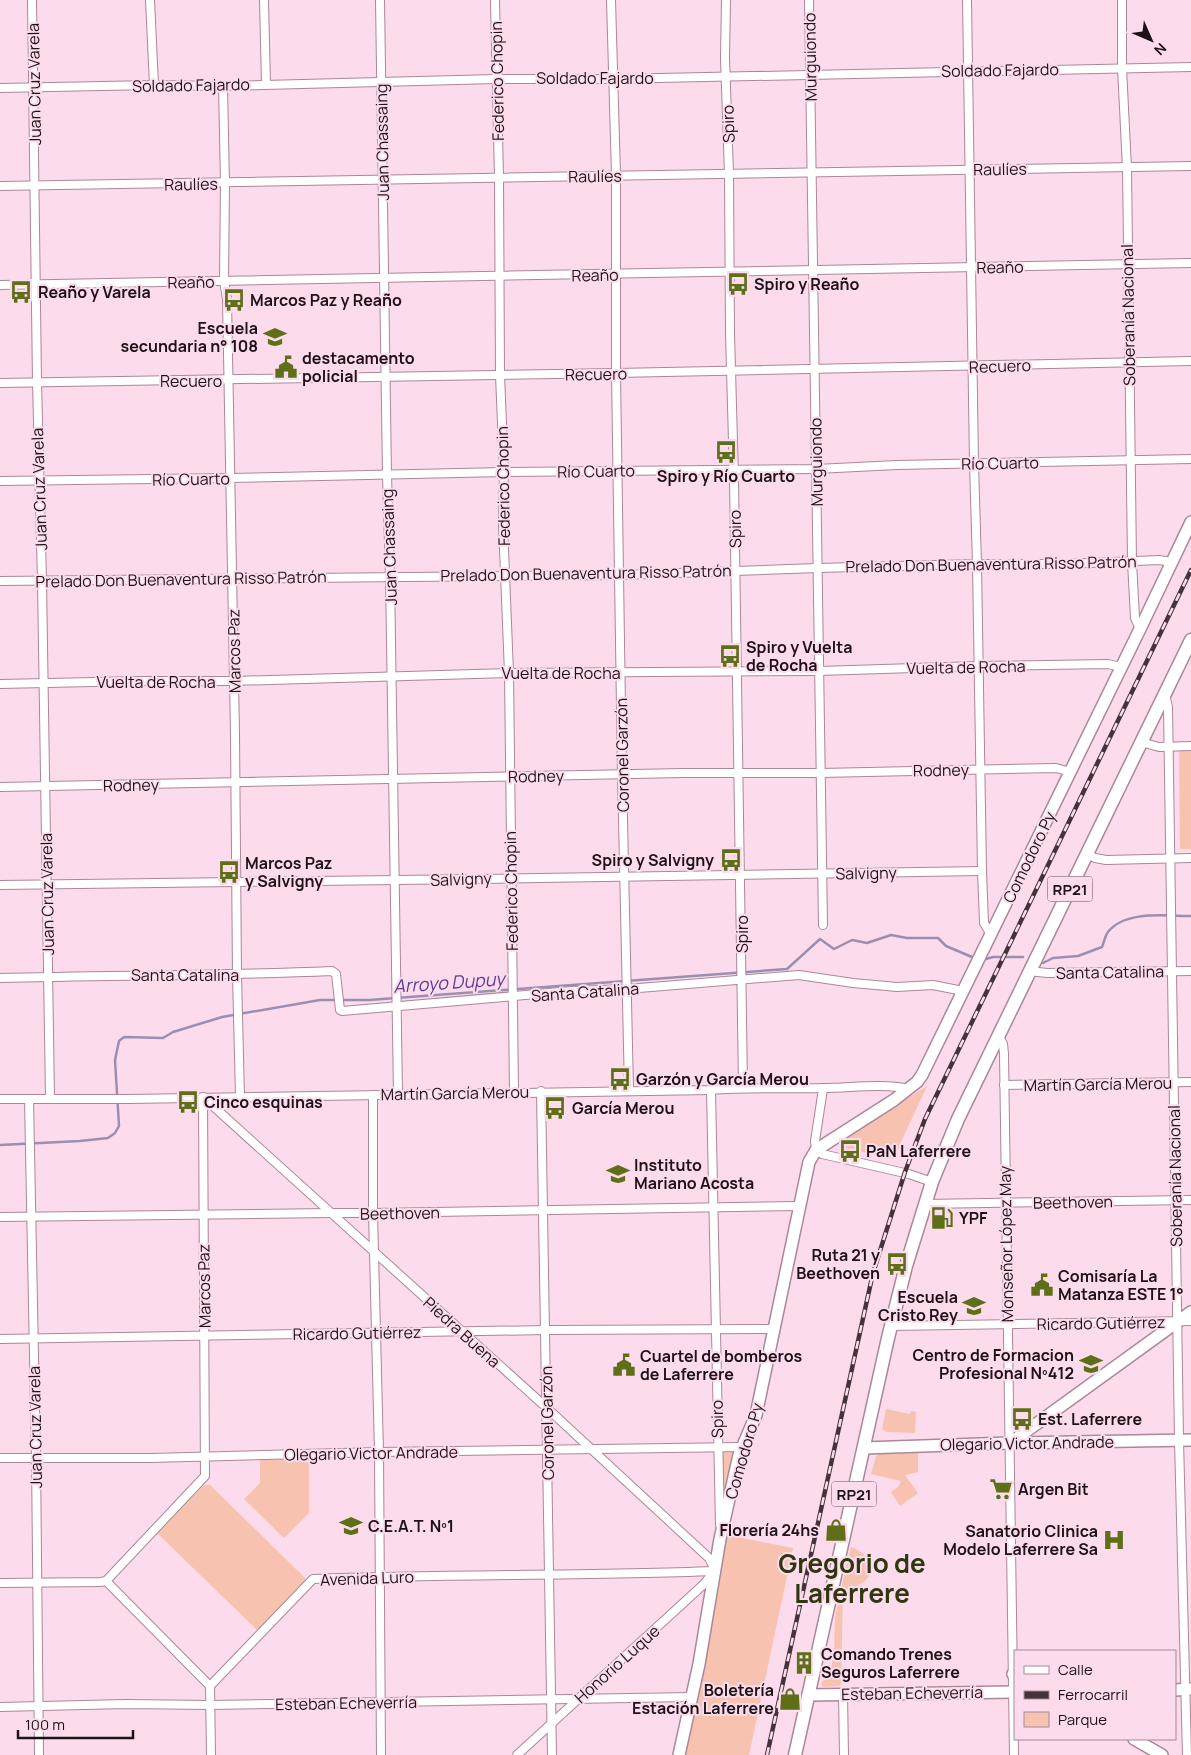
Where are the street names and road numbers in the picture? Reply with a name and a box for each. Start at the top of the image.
street label: Murguiondo [798,12,822,102]
street label: Federico Chopin [485,21,509,141]
street label: Juan Cruz Varela [22,23,46,145]
street label: Soldado Fajardo [941,58,1059,82]
street label: Soldado Fajardo [536,67,654,89]
street label: Soldado Fajardo [132,73,250,97]
street label: Juan Chassaing [370,83,394,201]
street label: Spiro [716,105,740,143]
street label: Raulíes [973,158,1027,180]
street label: Raulíes [568,165,622,187]
street label: Raulíes [164,173,218,195]
street label: Soberanía Nacional [1116,244,1140,386]
street label: Reaño [976,256,1024,278]
street label: Reaño [571,264,619,286]
street label: Reaño [167,271,215,293]
street label: Recuero [969,354,1031,378]
street label: Recuero [565,362,627,386]
street label: Recuero [160,370,222,392]
street label: Murguiondo [804,417,828,507]
street label: Federico Chopin [491,426,515,546]
street label: Juan Cruz Varela [26,427,52,551]
street label: Río Cuarto [961,451,1039,475]
street label: Río Cuarto [557,459,635,483]
street label: Río Cuarto [152,467,230,491]
street label: Juan Chassaing [376,488,402,606]
street label: Spiro [724,510,746,548]
street label: Prelado Don Buenaventura Risso Patrón [845,550,1137,578]
street label: Prelado Don Buenaventura Risso Patrón [440,559,732,587]
street label: Prelado Don Buenaventura Risso Patrón [35,565,327,593]
street label: Marcos Paz [222,609,246,693]
street label: Vuelta de Rocha [906,655,1026,679]
street label: Vuelta de Rocha [501,662,621,684]
street label: Vuelta de Rocha [96,671,216,693]
street label: Coronel Garzón [610,698,634,812]
street label: Rodney [913,759,970,781]
street label: Rodney [508,765,565,787]
street label: Rodney [103,774,160,796]
street label: Comodoro Py [997,807,1061,906]
street label: Federico Chopin [499,831,523,951]
street label: Juan Cruz Varela [35,833,59,955]
street label: Salvigny [835,861,897,885]
street label: Salvigny [430,867,493,891]
road number: RP21 [1048,876,1092,902]
street label: Spiro [731,915,753,953]
street label: Santa Catalina [1056,960,1164,984]
street label: Santa Catalina [131,964,239,986]
street label: Santa Catalina [530,977,640,1007]
street label: Martín García Merou [1024,1072,1172,1096]
street label: Martín García Merou [381,1081,529,1105]
street label: Soberanía Nacional [1163,1105,1187,1247]
street label: Monseñor López May [994,1165,1018,1322]
street label: Beethoven [1033,1190,1113,1214]
street label: Beethoven [360,1201,440,1225]
street label: Marcos Paz [192,1244,216,1328]
street label: Piedra Buena [419,1292,505,1372]
street label: Ricardo Gutiérrez [1036,1311,1166,1335]
street label: Ricardo Gutiérrez [292,1321,422,1345]
street label: Juan Cruz Varela [23,1366,47,1488]
street label: Coronel Garzón [535,1366,559,1480]
street label: Spiro [706,1400,728,1438]
street label: Comodoro Py [720,1400,768,1502]
street label: Olegario Victor Andrade [940,1430,1114,1456]
street label: Olegario Victor Andrade [284,1440,458,1466]
road number: RP21 [832,1482,876,1506]
street label: Avenida Luro [320,1565,414,1591]
street label: Honorio Luque [570,1620,664,1708]
street label: Esteban Echeverría [841,1681,983,1705]
street label: Esteban Echeverría [275,1691,417,1715]

